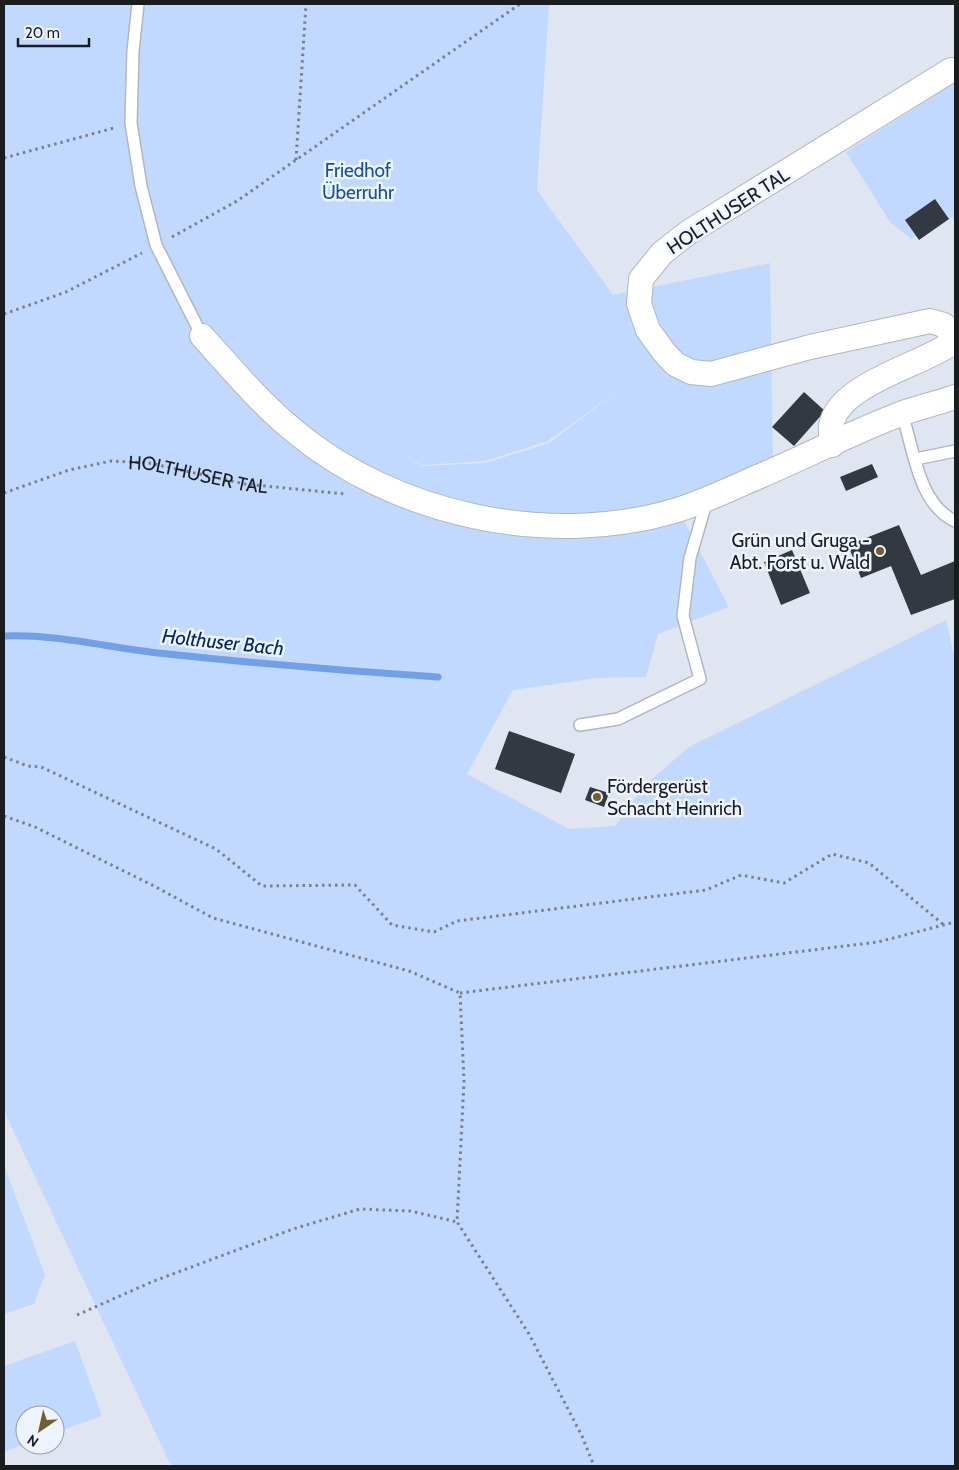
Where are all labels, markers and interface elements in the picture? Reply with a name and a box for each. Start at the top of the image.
scale bar [18,15,89,47]
text: 20 m [25,24,60,42]
park label: Friedhof Überruhr [322,159,394,204]
street label: HOLTHUSER TAL [662,163,794,259]
street label: HOLTHUSER TAL [128,450,269,498]
place label: Grün und Gruga - Abt. Forst u. Wald [730,529,870,574]
marker: Grün und Gruga - Abt. Forst u. Wald [874,545,886,557]
water label: Holthuser Bach [161,624,285,660]
place label: Fördergerüst Schacht Heinrich [607,775,742,820]
marker: Fördergerüst Schacht Heinrich [591,791,603,803]
north arrow [15,1405,65,1455]
text: N [24,1431,42,1451]

